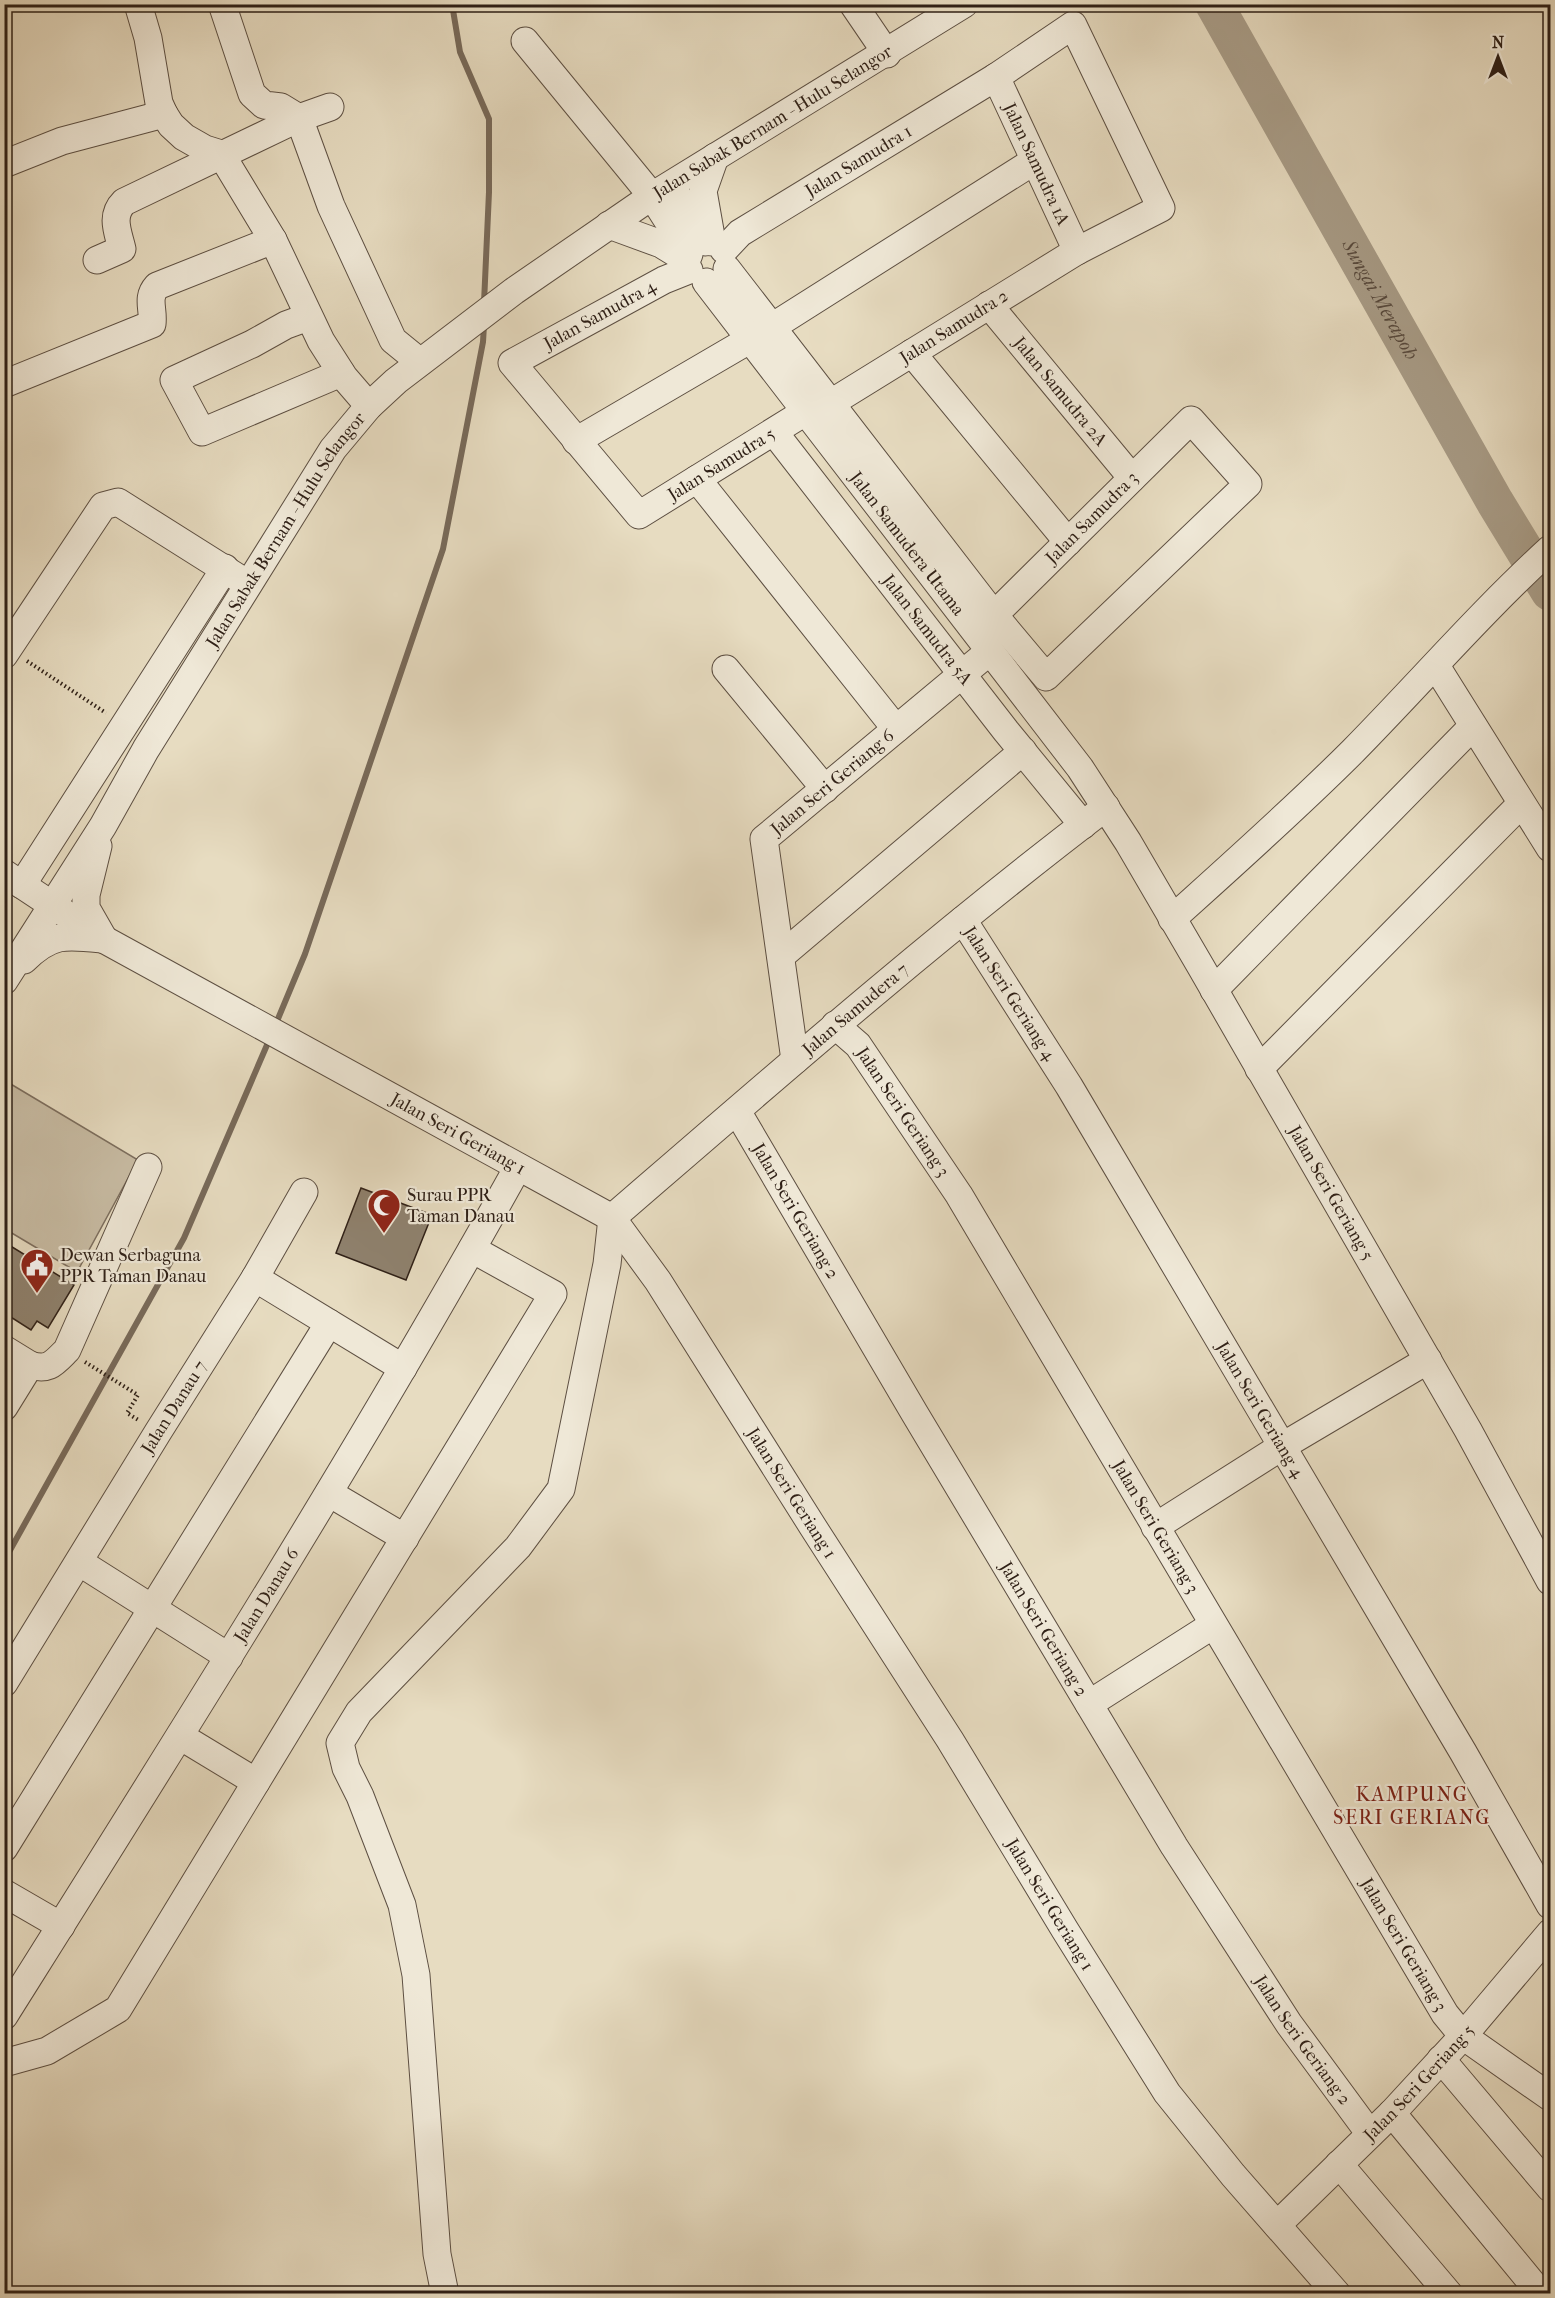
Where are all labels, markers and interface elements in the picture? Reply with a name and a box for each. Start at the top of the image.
north arrow [1468,27,1528,87]
text: N [1492,33,1505,52]
street label: Jalan Sabak Bernam - Hulu Selangor [648,40,896,204]
street label: Jalan Samudra 1A [998,98,1074,229]
street label: Jalan Samudra 1 [800,120,916,202]
water label: Sungai Merapoh [1337,234,1424,363]
street label: Jalan Samudra 4 [538,275,660,355]
street label: Jalan Samudra 2 [894,285,1012,370]
street label: Jalan Samudra 2A [1008,331,1112,450]
street label: Jalan Sabak Bernam - Hulu Selangor [200,408,370,653]
street label: Jalan Samudra 5 [662,423,779,506]
street label: Jalan Samudera Utama [844,466,970,620]
street label: Jalan Samudra 3 [1040,467,1143,570]
street label: Jalan Samudra 5A [877,569,977,689]
street label: Jalan Seri Geriang 6 [765,725,898,841]
street label: Jalan Seri Geriang 4 [958,921,1061,1065]
street label: Jalan Samudera 7 [796,958,913,1061]
street label: Jalan Seri Geriang 3 [851,1041,954,1181]
street label: Jalan Seri Geriang 1 [385,1087,529,1179]
street label: Jalan Seri Geriang 5 [1283,1120,1378,1264]
street label: Jalan Seri Geriang 2 [747,1138,844,1283]
place label: Surau PPR Taman Danau [407,1185,515,1227]
mosque icon: Surau PPR Taman Danau [366,1187,402,1234]
place label: Dewan Serbaguna PPR Taman Danau [60,1245,206,1287]
public building icon: Dewan Serbaguna PPR Taman Danau [19,1247,55,1294]
street label: Jalan Seri Geriang 4 [1211,1336,1309,1482]
street label: Jalan Danau 7 [136,1356,211,1459]
street label: Jalan Seri Geriang 1 [741,1422,841,1562]
street label: Jalan Seri Geriang 3 [1107,1454,1204,1597]
street label: Jalan Danau 6 [228,1544,303,1648]
street label: Jalan Seri Geriang 2 [994,1556,1092,1700]
district label: KAMPUNG SERI GERIANG [1333,1783,1491,1829]
street label: Jalan Seri Geriang 1 [1001,1833,1098,1974]
street label: Jalan Seri Geriang 3 [1355,1872,1452,2015]
street label: Jalan Seri Geriang 2 [1249,1970,1355,2109]
street label: Jalan Seri Geriang 5 [1358,2020,1479,2147]

